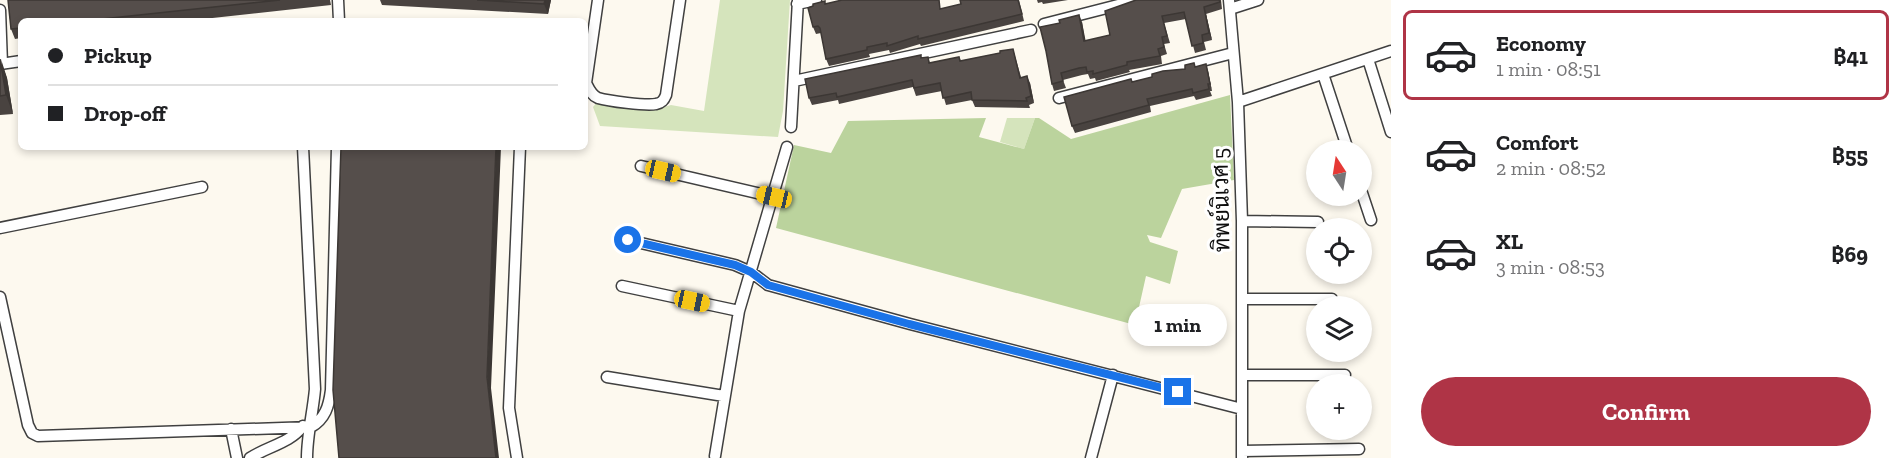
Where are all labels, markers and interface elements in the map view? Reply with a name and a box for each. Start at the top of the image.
icon: car [1424,28,1478,82]
text: Economy [1496,30,1586,57]
text: Pickup [84,42,152,69]
text: ฿41 [1833,43,1868,70]
text: 1 min · 08:51 [1496,57,1601,81]
text: Drop-off [84,100,166,127]
icon: car [1424,127,1478,181]
text: Comfort [1496,129,1578,156]
north arrow [1306,140,1372,206]
map controls [1306,140,1372,440]
text: ฿55 [1832,142,1868,169]
street label: ทิพย์นิเวศ 5 [1206,148,1235,252]
text: 2 min · 08:52 [1496,156,1606,180]
car [643,158,683,184]
car [754,184,794,210]
button: locate [1306,218,1372,284]
route start [614,226,641,253]
icon: car [1424,226,1478,280]
text: XL [1496,228,1523,255]
text: ฿69 [1831,241,1868,268]
text: 3 min · 08:53 [1496,255,1605,279]
car [673,288,711,314]
button: layers [1306,296,1372,362]
callout: 1 min [1128,305,1228,347]
text: 1 min [1154,313,1201,337]
button: + [1306,374,1372,440]
button: Confirm [1421,377,1871,446]
route end [1164,378,1191,405]

